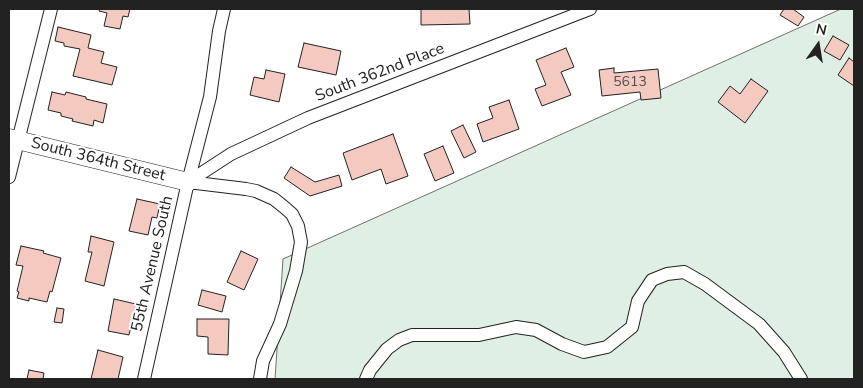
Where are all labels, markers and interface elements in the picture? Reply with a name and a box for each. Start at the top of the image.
text: N [814,19,829,40]
north arrow [793,20,843,70]
street label: South 362nd Place [313,39,447,107]
house number: 5613 [613,75,647,91]
street label: South 364th Street [29,134,167,186]
street label: 55th Avenue South [128,194,178,334]

